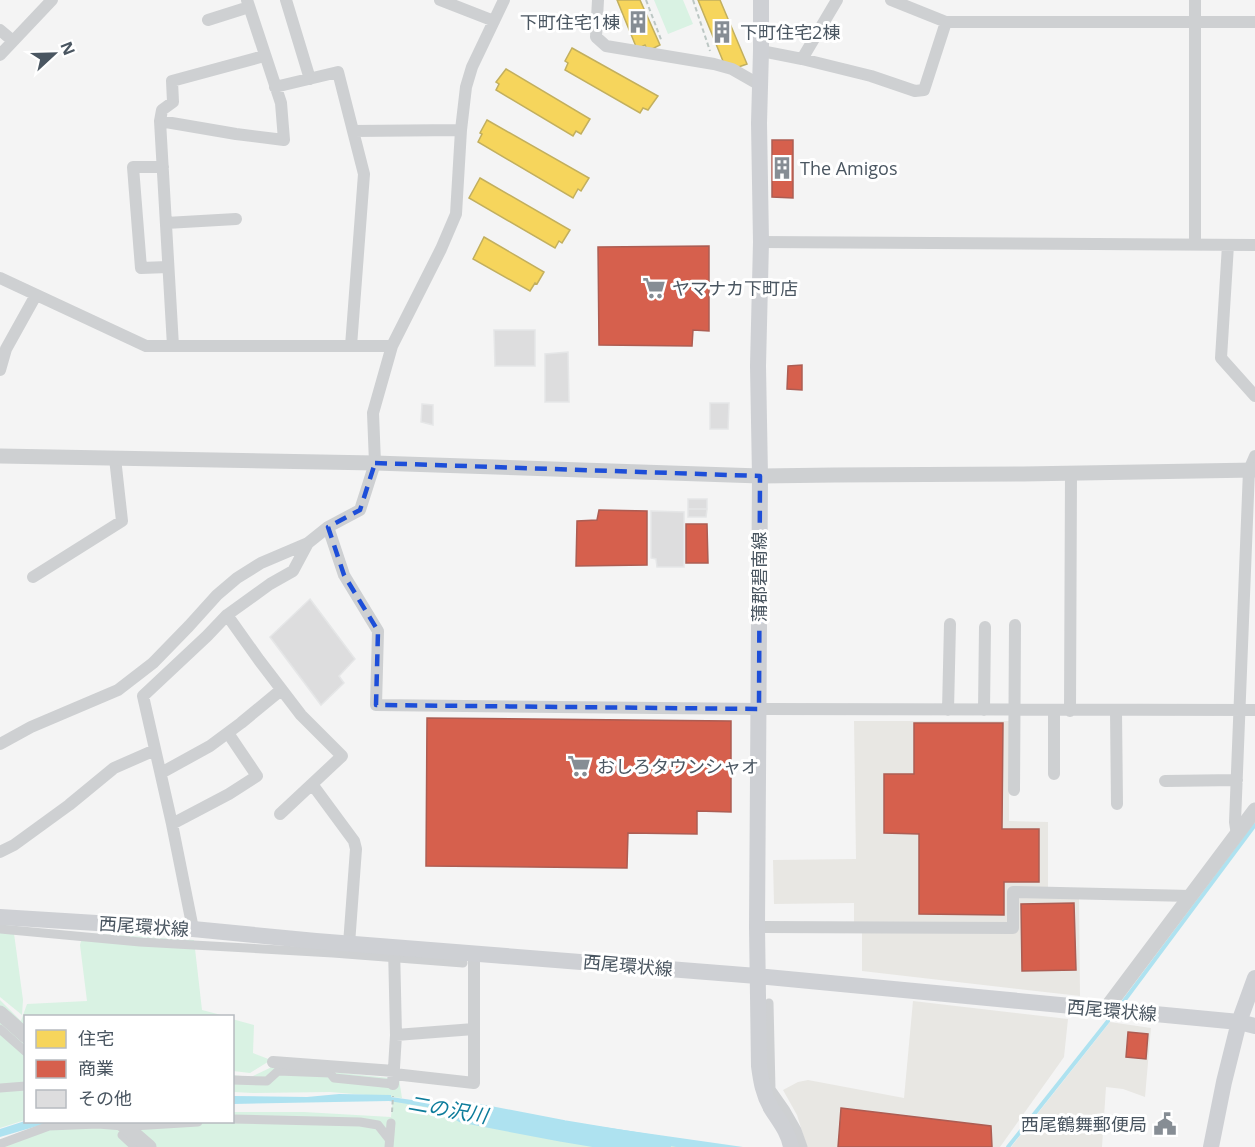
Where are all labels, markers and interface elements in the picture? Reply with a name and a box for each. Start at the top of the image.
building icon: 下町住宅1棟 [625,9,651,35]
place label: 下町住宅1棟 [520,10,620,34]
building icon: 下町住宅2棟 [709,19,735,45]
place label: 下町住宅2棟 [740,20,840,44]
north arrow [24,24,84,84]
text: N [55,38,81,59]
building icon: The Amigos [769,155,795,181]
place label: The Amigos [800,156,898,180]
supermarket icon: ヤマナカ下町店 [641,275,667,301]
place label: ヤマナカ下町店 [672,276,798,300]
street label: 蒲郡碧南線 [747,532,771,622]
supermarket icon: おしろタウンシャオ [566,753,592,779]
place label: おしろタウンシャオ [597,754,759,778]
street label: 西尾環状線 [98,911,190,941]
street label: 西尾環状線 [582,949,674,981]
street label: 西尾環状線 [1066,994,1158,1026]
legend [24,1015,234,1123]
text: 住宅 [78,1026,114,1050]
text: 商業 [78,1056,114,1080]
text: その他 [78,1086,132,1110]
water label: 二の沢川 [406,1089,492,1130]
public building icon: 西尾鶴舞郵便局 [1152,1111,1178,1137]
place label: 西尾鶴舞郵便局 [1021,1112,1147,1136]

